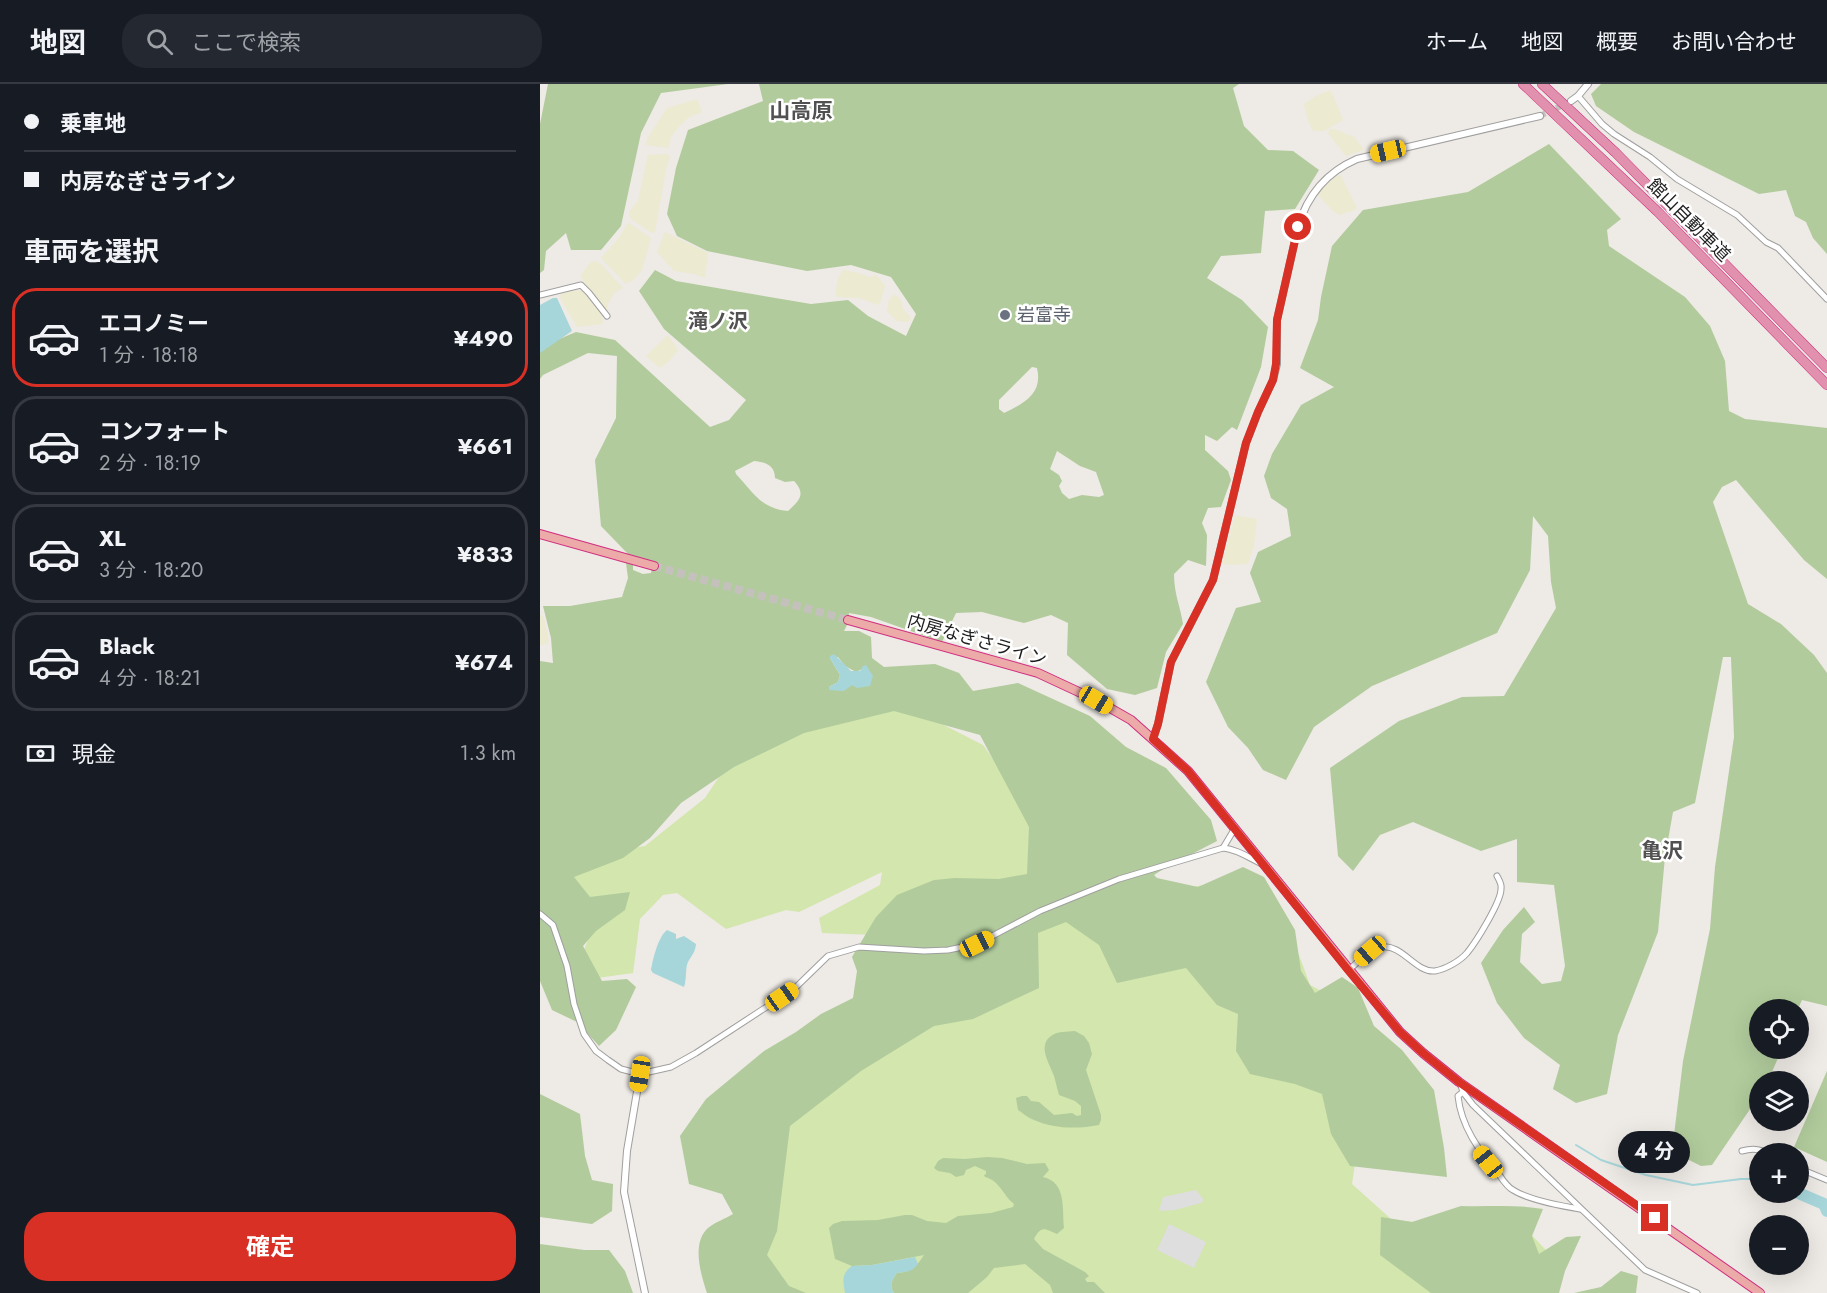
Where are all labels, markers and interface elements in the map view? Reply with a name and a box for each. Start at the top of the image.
search box [122,14,542,68]
text: 地図 [30,22,86,63]
icon: search [143,25,176,58]
text: ここで検索 [191,26,301,58]
text: ホーム [1426,27,1488,57]
text: 地図 [1521,27,1563,57]
text: 概要 [1596,27,1638,57]
text: お問い合わせ [1671,27,1797,57]
district label: 山高原 [770,96,833,126]
text: 乗車地 [60,107,126,139]
car [1368,138,1408,164]
text: 内房なぎさライン [60,165,236,197]
street label: 館山自動車道 [1642,173,1736,267]
route start [1284,213,1311,240]
text: 車両を選択 [24,232,159,271]
place label: 岩富寺 [1017,302,1071,328]
text: エコノミー [99,307,209,339]
district label: 滝ノ沢 [688,307,748,336]
marker: 岩富寺 [998,308,1012,322]
icon: car [27,311,81,365]
text: ¥490 [454,322,513,354]
text: 1 分 · 18:18 [99,341,198,370]
text: コンフォート [99,415,230,447]
icon: car [27,419,81,473]
text: ¥661 [458,430,513,462]
text: 2 分 · 18:19 [99,449,201,478]
text: XL [99,522,126,554]
icon: car [27,527,81,581]
text: ¥833 [457,538,513,570]
text: 3 分 · 18:20 [99,556,203,585]
street label: 内房なぎさライン [904,608,1050,672]
text: Black [99,630,155,662]
icon: car [27,635,81,689]
text: ¥674 [455,646,513,678]
text: 4 分 · 18:21 [99,664,201,693]
car [1076,683,1116,717]
icon: cash [24,737,57,770]
text: 現金 [72,738,116,770]
text: 1.3 km [460,739,516,768]
district label: 亀沢 [1641,836,1683,866]
car [957,928,997,960]
car [1351,932,1389,970]
car [762,979,802,1015]
map controls [1749,999,1809,1275]
button: locate [1749,999,1809,1059]
car [628,1055,652,1093]
button: layers [1749,1071,1809,1131]
callout: 4 分 [1619,1131,1691,1173]
text: 4 分 [1634,1137,1674,1166]
car [1470,1142,1506,1182]
button: + [1749,1143,1809,1203]
route end [1641,1204,1668,1231]
button: 確定 [24,1212,516,1281]
button: − [1749,1215,1809,1275]

